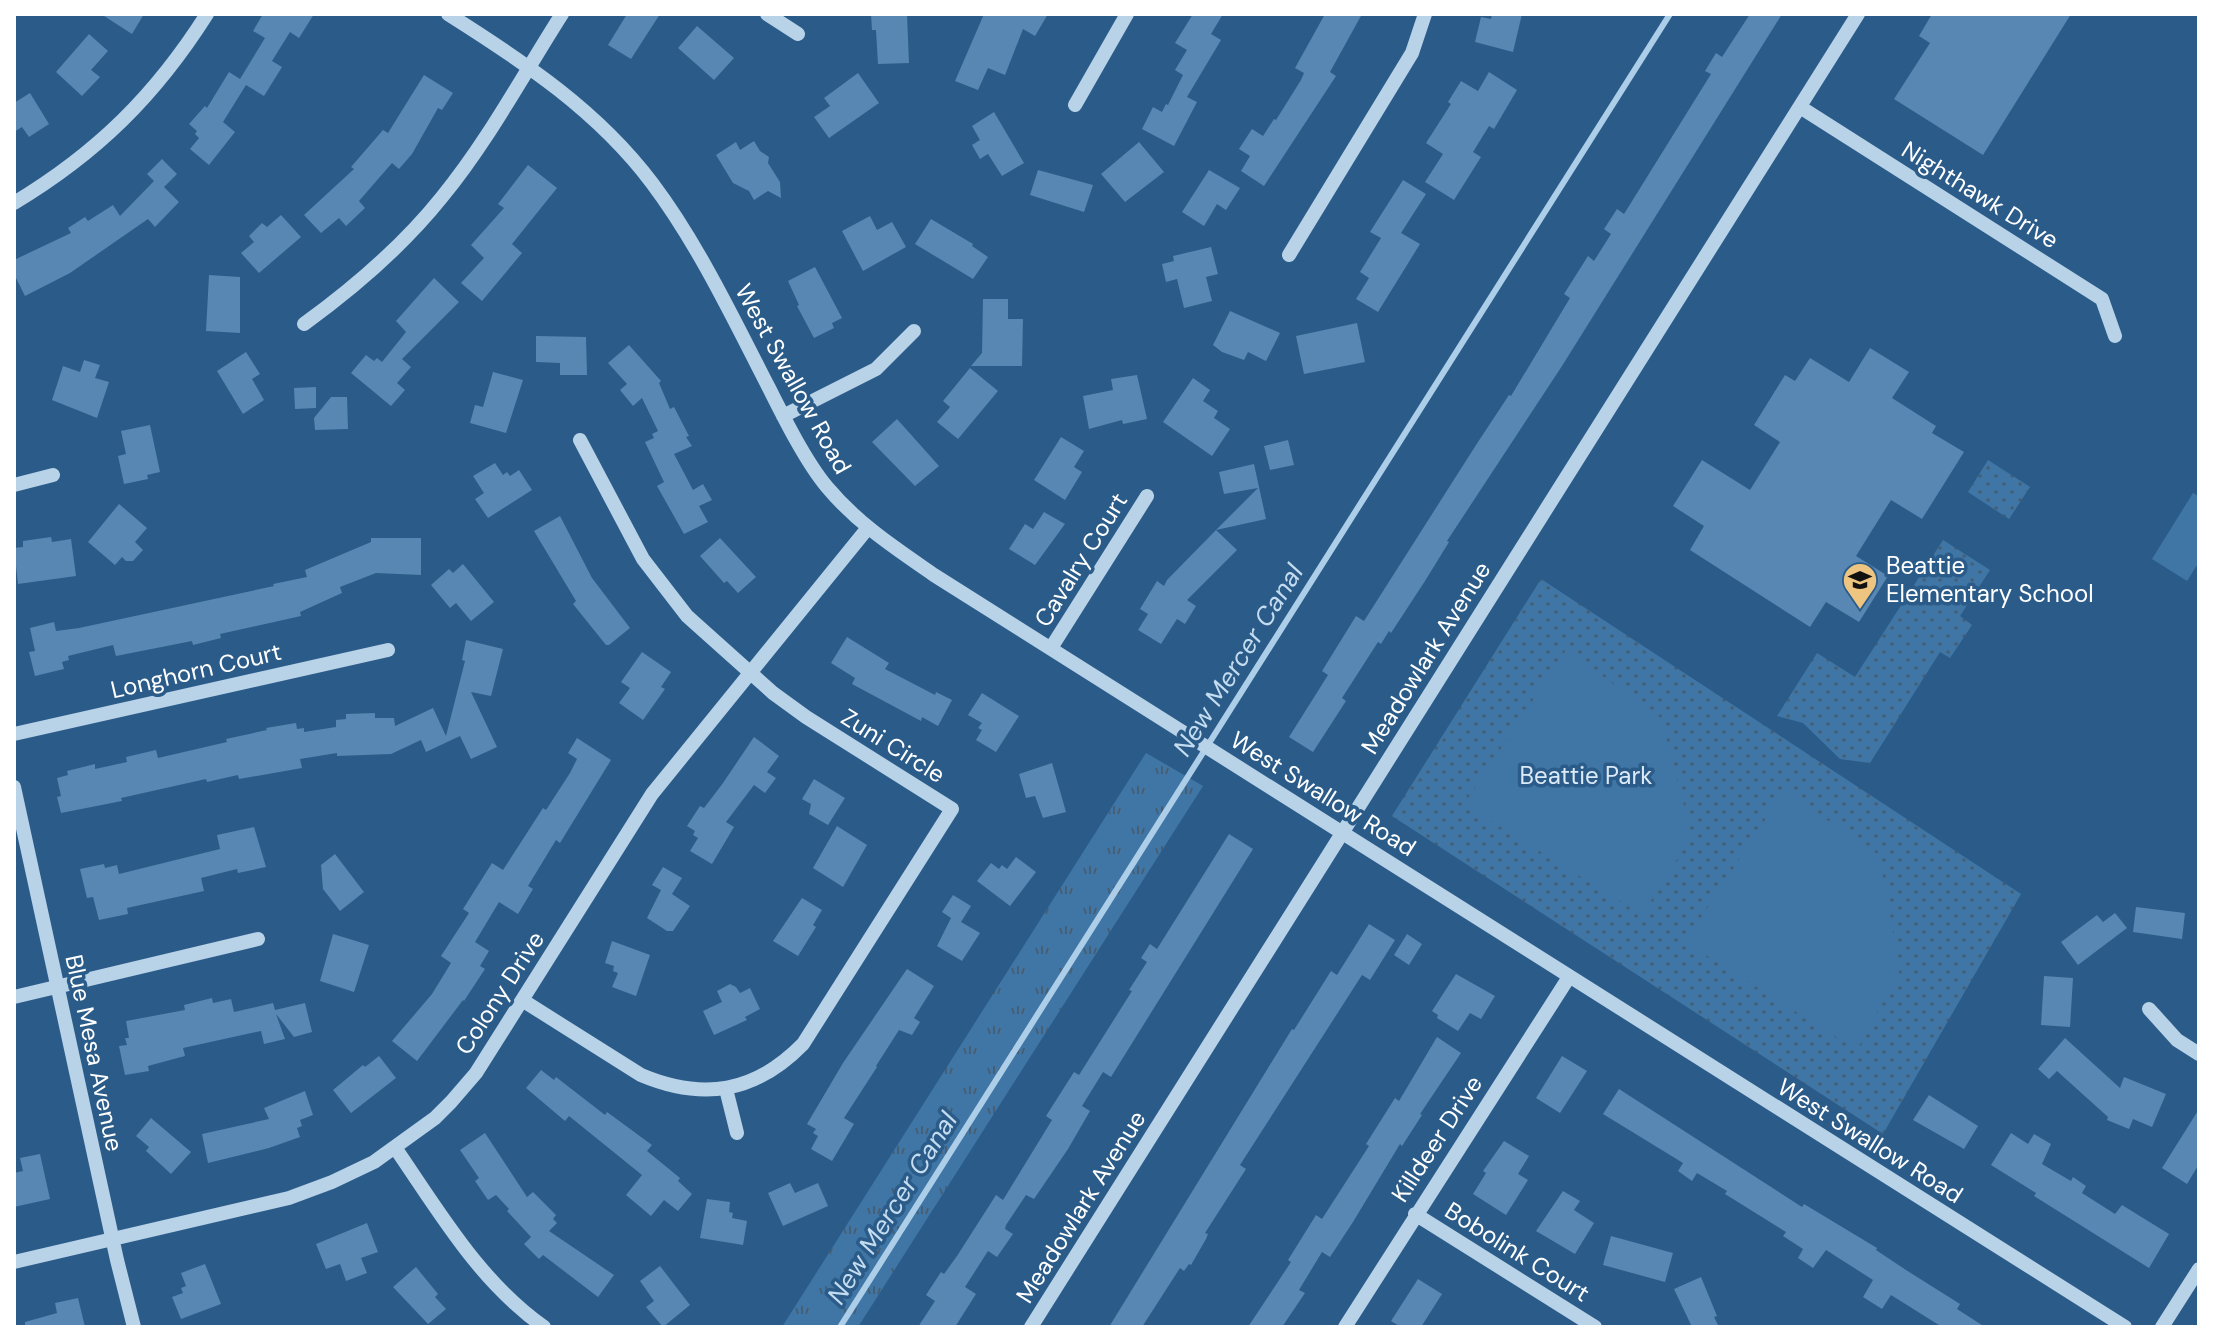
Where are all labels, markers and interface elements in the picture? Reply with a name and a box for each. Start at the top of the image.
street label: Nighthawk Drive [1896,134,2064,255]
street label: West Swallow Road [728,278,859,479]
street label: Cavalry Court [1027,487,1134,633]
place label: Beattie Elementary School [1886,550,2094,609]
street label: Meadowlark Avenue [1354,556,1497,760]
water label: New Mercer Canal [1165,557,1311,762]
school or university icon: Beattie Elementary School [1841,561,1879,611]
street label: Longhorn Court [108,636,284,705]
street label: Zuni Circle [836,701,951,790]
street label: West Swallow Road [1225,724,1422,863]
park label: Beattie Park [1520,760,1652,791]
street label: Colony Drive [448,925,551,1060]
street label: Blue Mesa Avenue [58,952,130,1154]
street label: Killdeer Drive [1384,1070,1489,1208]
street label: West Swallow Road [1772,1071,1969,1210]
water label: New Mercer Canal [819,1105,965,1310]
street label: Meadowlark Avenue [1009,1105,1152,1309]
street label: Bobolink Court [1439,1195,1595,1308]

